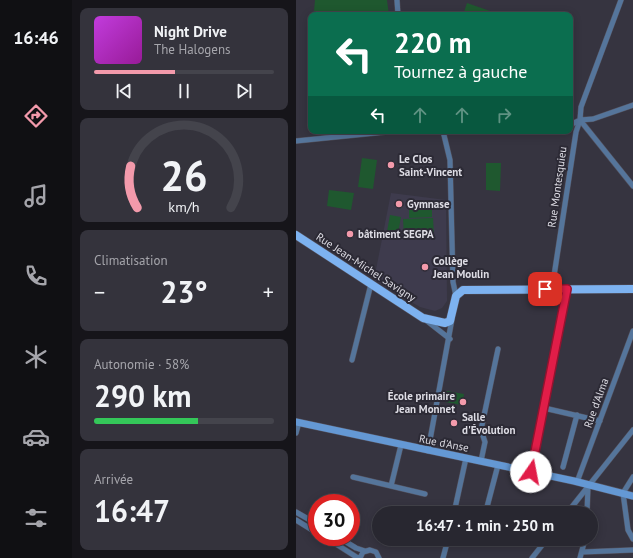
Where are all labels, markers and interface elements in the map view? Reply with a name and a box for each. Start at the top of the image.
text: Night Drive [154,22,227,41]
text: 220 m [394,24,471,61]
text: 16:46 [13,26,59,49]
icon: left [328,28,380,80]
text: The Halogens [154,41,231,58]
text: Tournez à gauche [394,60,527,83]
icon: previous [113,80,135,102]
icon: pause [173,80,195,102]
icon: next [233,80,255,102]
icon: directions [22,102,50,130]
icon: left [367,104,389,126]
icon: ahead [409,104,431,126]
icon: ahead [451,104,473,126]
icon: right [493,104,515,126]
street label: Rue Montesquieu [544,146,570,228]
text: 26 [160,148,208,201]
place label: Le Clos Saint-Vincent [399,152,462,179]
marker: Le Clos Saint-Vincent [386,160,396,170]
icon: music [22,182,50,210]
text: km/h [168,196,200,215]
place label: Gymnase [407,197,450,211]
marker: Gymnase [394,199,404,209]
place label: bâtiment SEGPA [358,227,434,241]
marker: bâtiment SEGPA [345,229,355,239]
street label: Rue Jean-Michel Savigny [314,230,419,305]
text: Climatisation [94,252,168,269]
place label: Collège Jean Moulin [432,254,489,281]
icon: phone [22,262,50,290]
marker: Collège Jean Moulin [420,262,430,272]
text: 23° [160,272,208,311]
pin [528,272,562,306]
text: − [94,278,105,306]
text: + [263,278,274,306]
icon: arrive [534,278,556,300]
icon: climate [22,343,50,371]
text: Autonomie · 58% [94,356,189,373]
text: 290 km [94,376,192,415]
street label: Rue d'Alma [581,376,611,430]
place label: École primaire Jean Monnet [388,389,455,416]
marker: École primaire Jean Monnet [458,397,468,407]
place label: Salle d'Évolution [462,410,515,437]
marker: Salle d'Évolution [449,418,459,428]
icon: car [22,423,50,451]
street label: Rue d'Anse [418,431,471,455]
position arrow [510,451,552,493]
text: Arrivée [94,471,133,488]
text: 16:47 [94,491,170,530]
speed limit sign: 30 [308,494,360,546]
icon: filters [22,504,50,532]
text: 16:47 · 1 min · 250 m [416,516,554,535]

